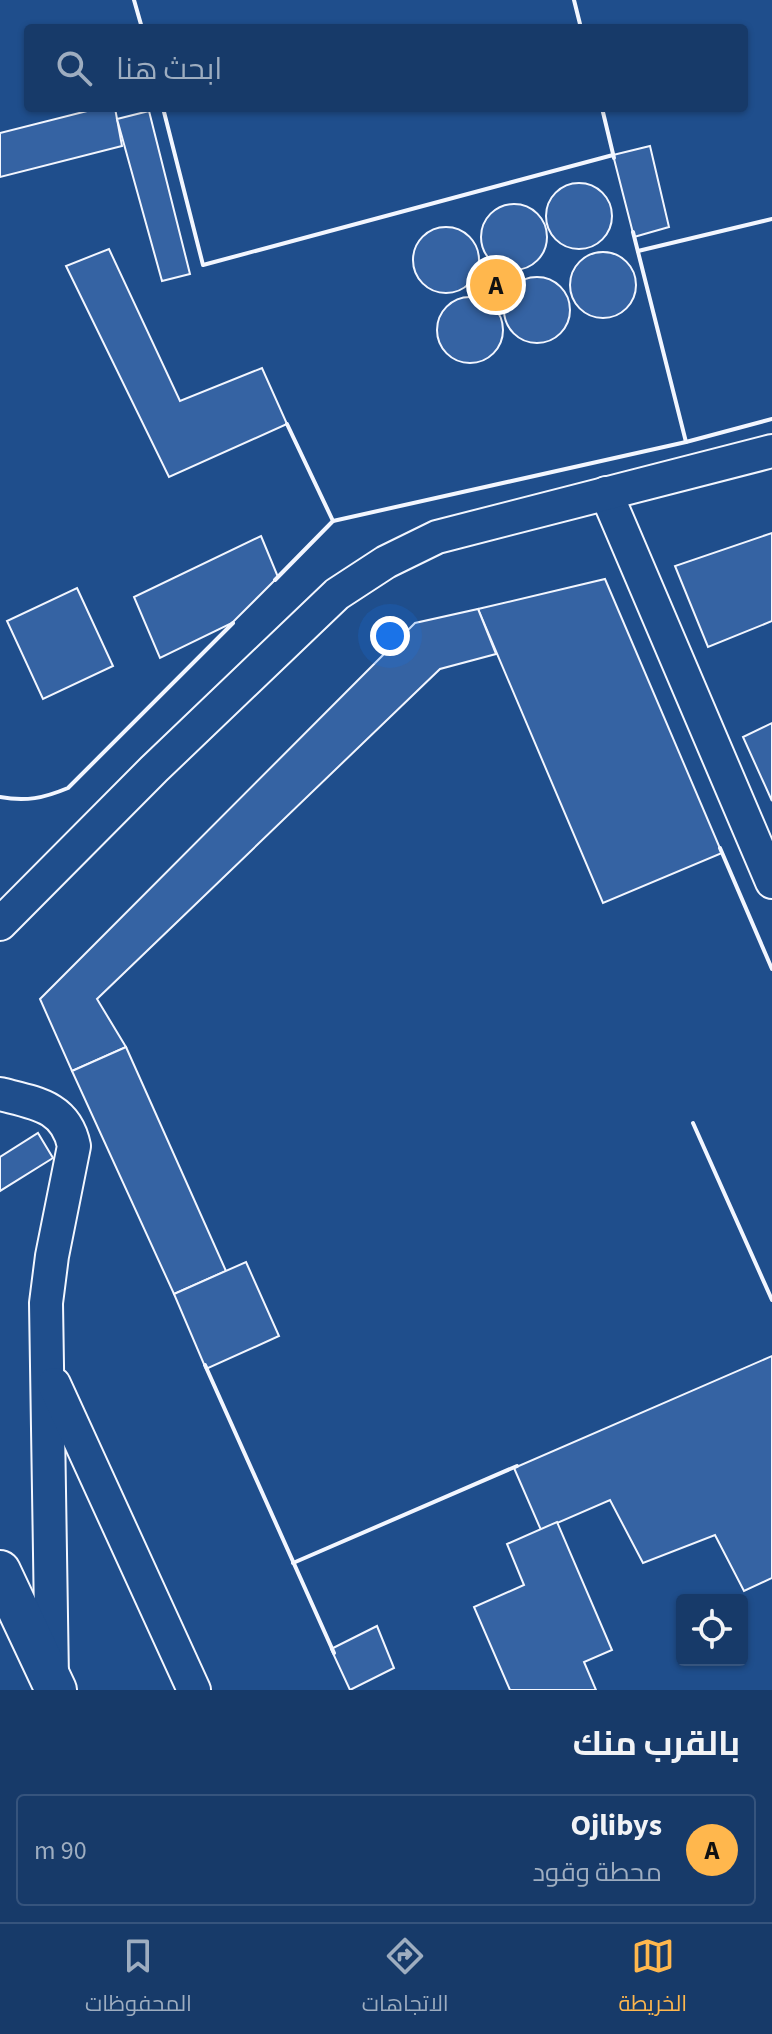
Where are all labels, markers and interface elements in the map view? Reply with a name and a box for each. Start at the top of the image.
search box [24,24,748,112]
icon: search [52,46,96,90]
text: ابحث هنا [116,48,222,91]
pin: A [470,255,522,315]
your location [370,616,410,656]
map controls [676,1594,748,1666]
button: locate [676,1594,748,1666]
text: بالقرب منك [573,1720,740,1769]
text: Ojlibys [570,1804,662,1847]
text: 90 m [34,1832,87,1869]
text: A [705,1832,719,1869]
text: محطة وقود [532,1854,662,1891]
tab: المحفوظات [85,1934,192,2024]
tab: الاتجاهات [362,1934,449,2024]
tab: الخريطة [618,1934,687,2024]

